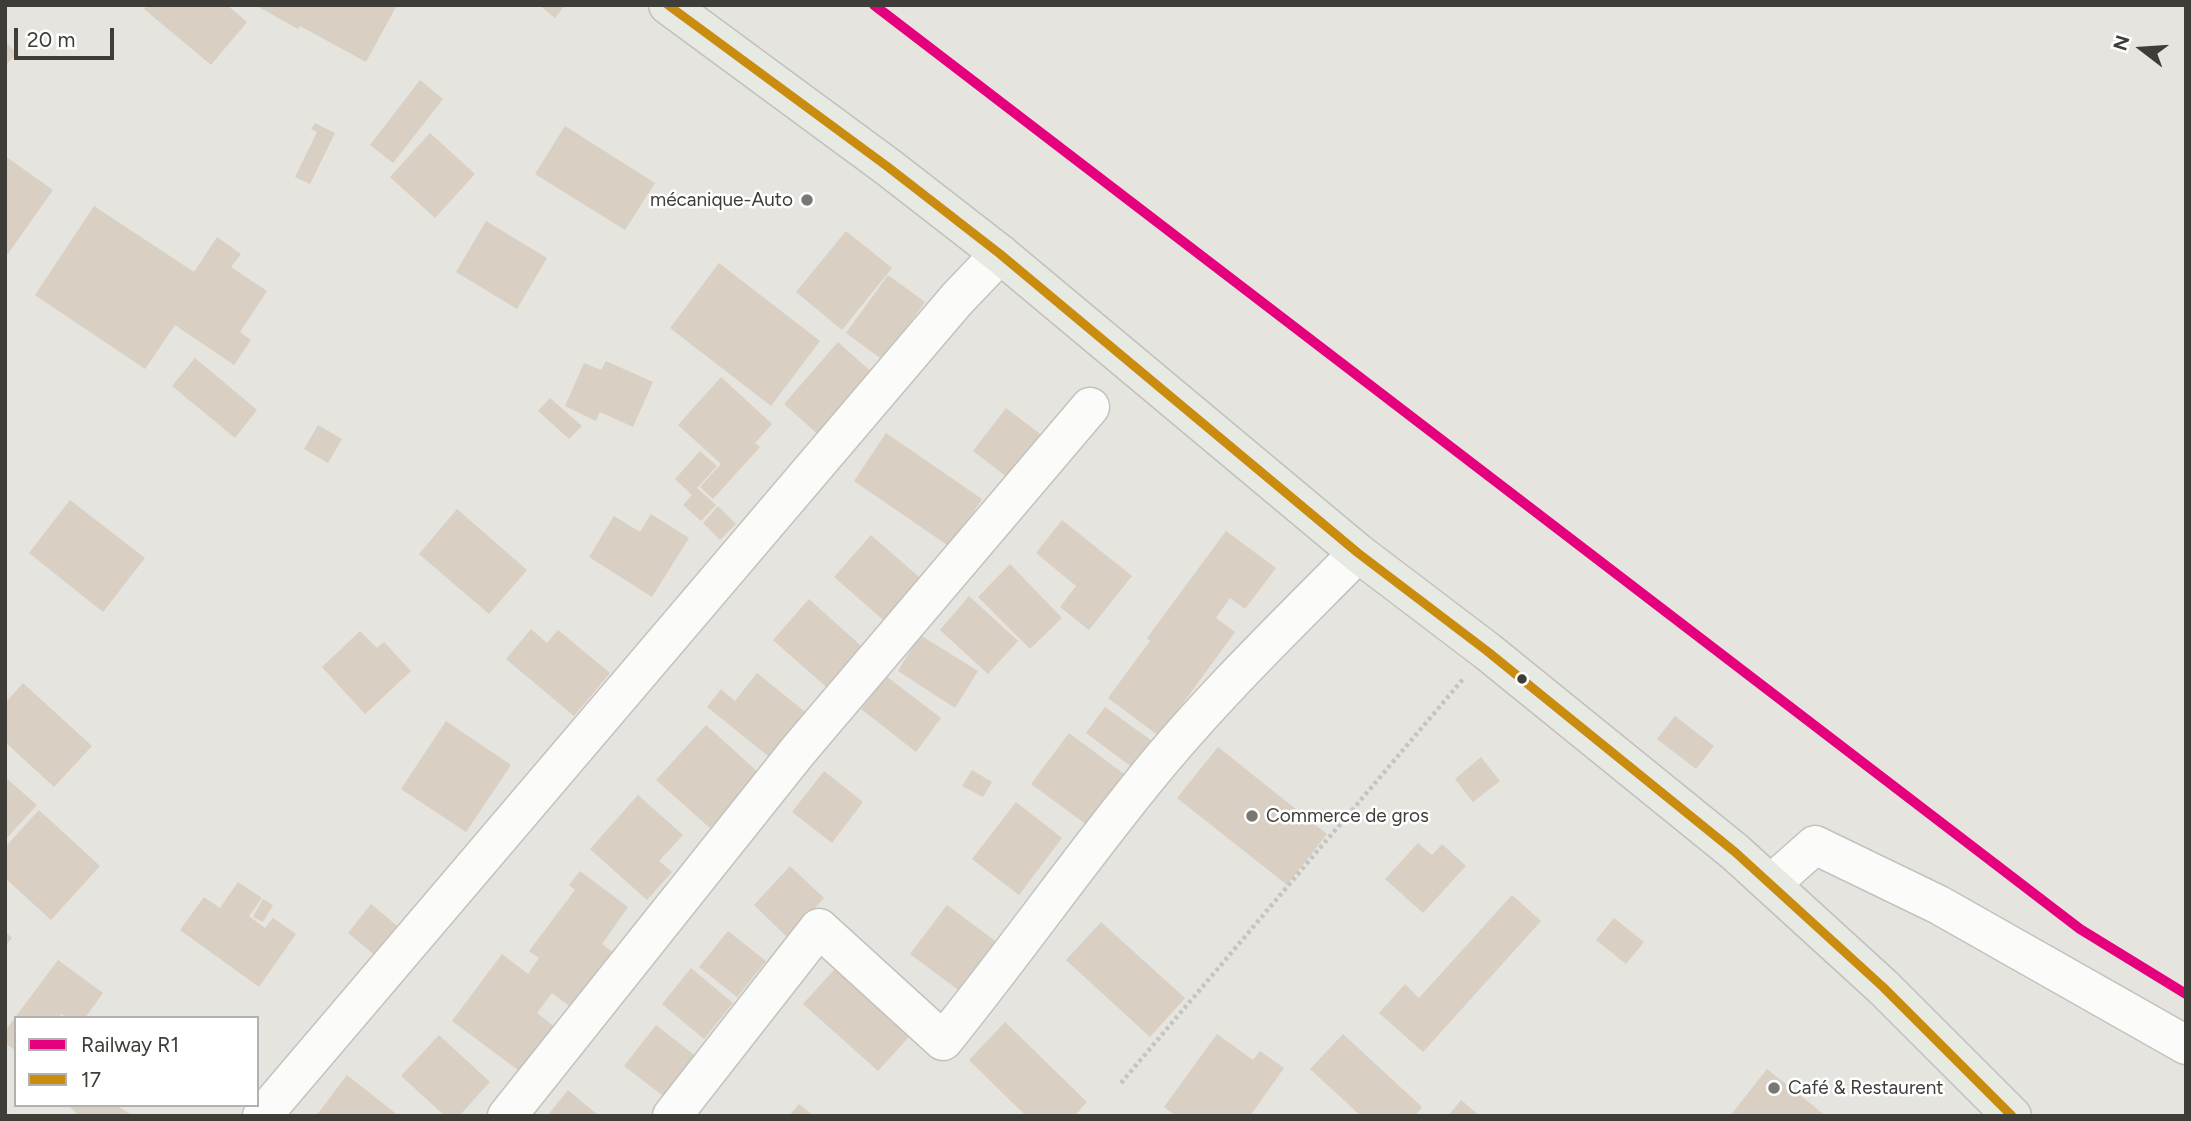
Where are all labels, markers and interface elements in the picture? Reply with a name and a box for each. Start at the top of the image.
scale bar [18,14,117,58]
north arrow [2107,14,2177,84]
text: 20 m [27,27,75,52]
text: N [2108,32,2135,53]
place label: mécanique-Auto [650,189,793,211]
marker: mécanique-Auto [799,192,815,208]
unlabelled marker [1515,672,1529,686]
place label: Commerce de gros [1266,805,1429,827]
marker: Commerce de gros [1244,808,1260,824]
legend [14,1016,259,1107]
text: Railway R1 [81,1032,179,1057]
text: 17 [81,1067,101,1092]
place label: Café & Restaurent [1788,1077,1943,1099]
marker: Café & Restaurent [1766,1080,1782,1096]

